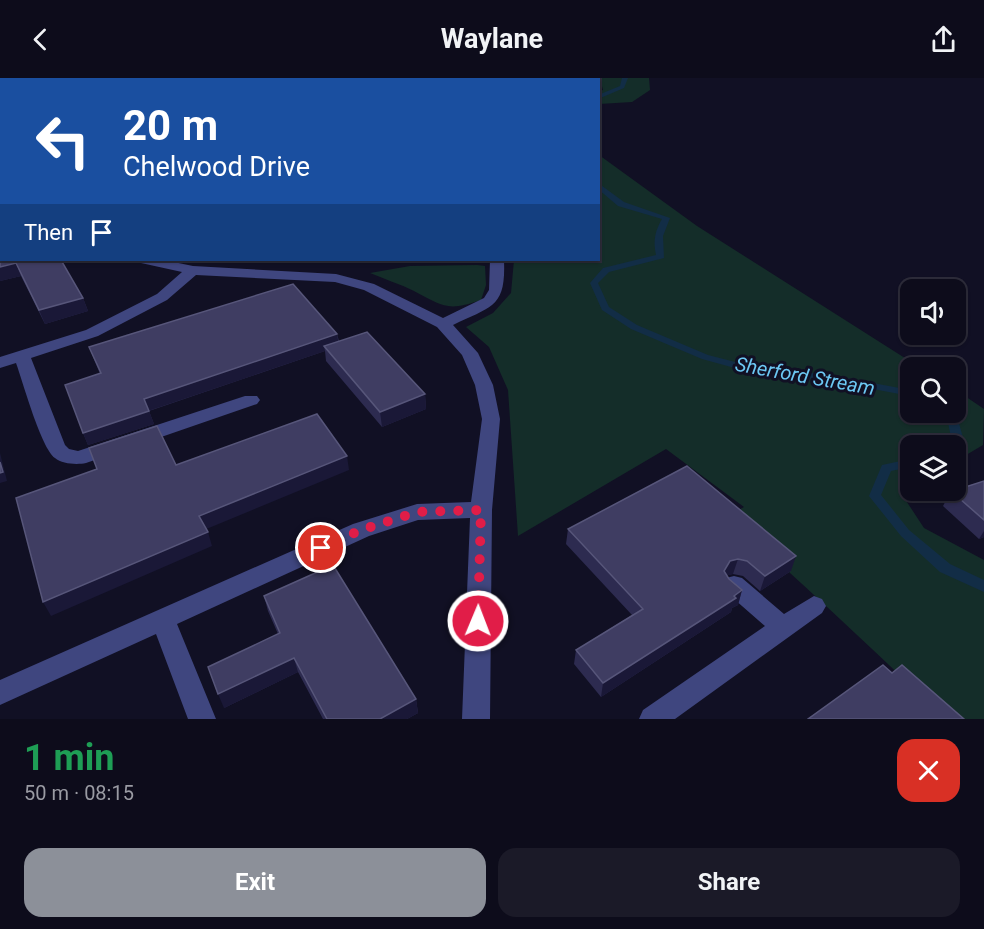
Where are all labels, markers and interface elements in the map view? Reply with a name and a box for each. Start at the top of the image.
icon: back [24,23,57,56]
text: Waylane [441,23,543,55]
icon: share [927,23,960,56]
text: 20 m [123,101,218,150]
icon: left [24,102,102,180]
text: Chelwood Drive [123,151,310,183]
icon: arrive [85,216,118,249]
text: Then [24,220,73,245]
map controls [900,279,966,501]
button: sound [900,279,966,345]
water label: Sherford Stream [733,352,877,400]
button: search [900,357,966,423]
button: layers [900,435,966,501]
pin [295,522,346,573]
icon: arrive [304,531,337,564]
position arrow [446,589,510,653]
text: 1 min [24,737,115,779]
button: close [897,739,960,802]
text: 50 m · 08:15 [24,781,134,805]
button: Exit [24,848,486,917]
button: Share [498,848,960,917]

